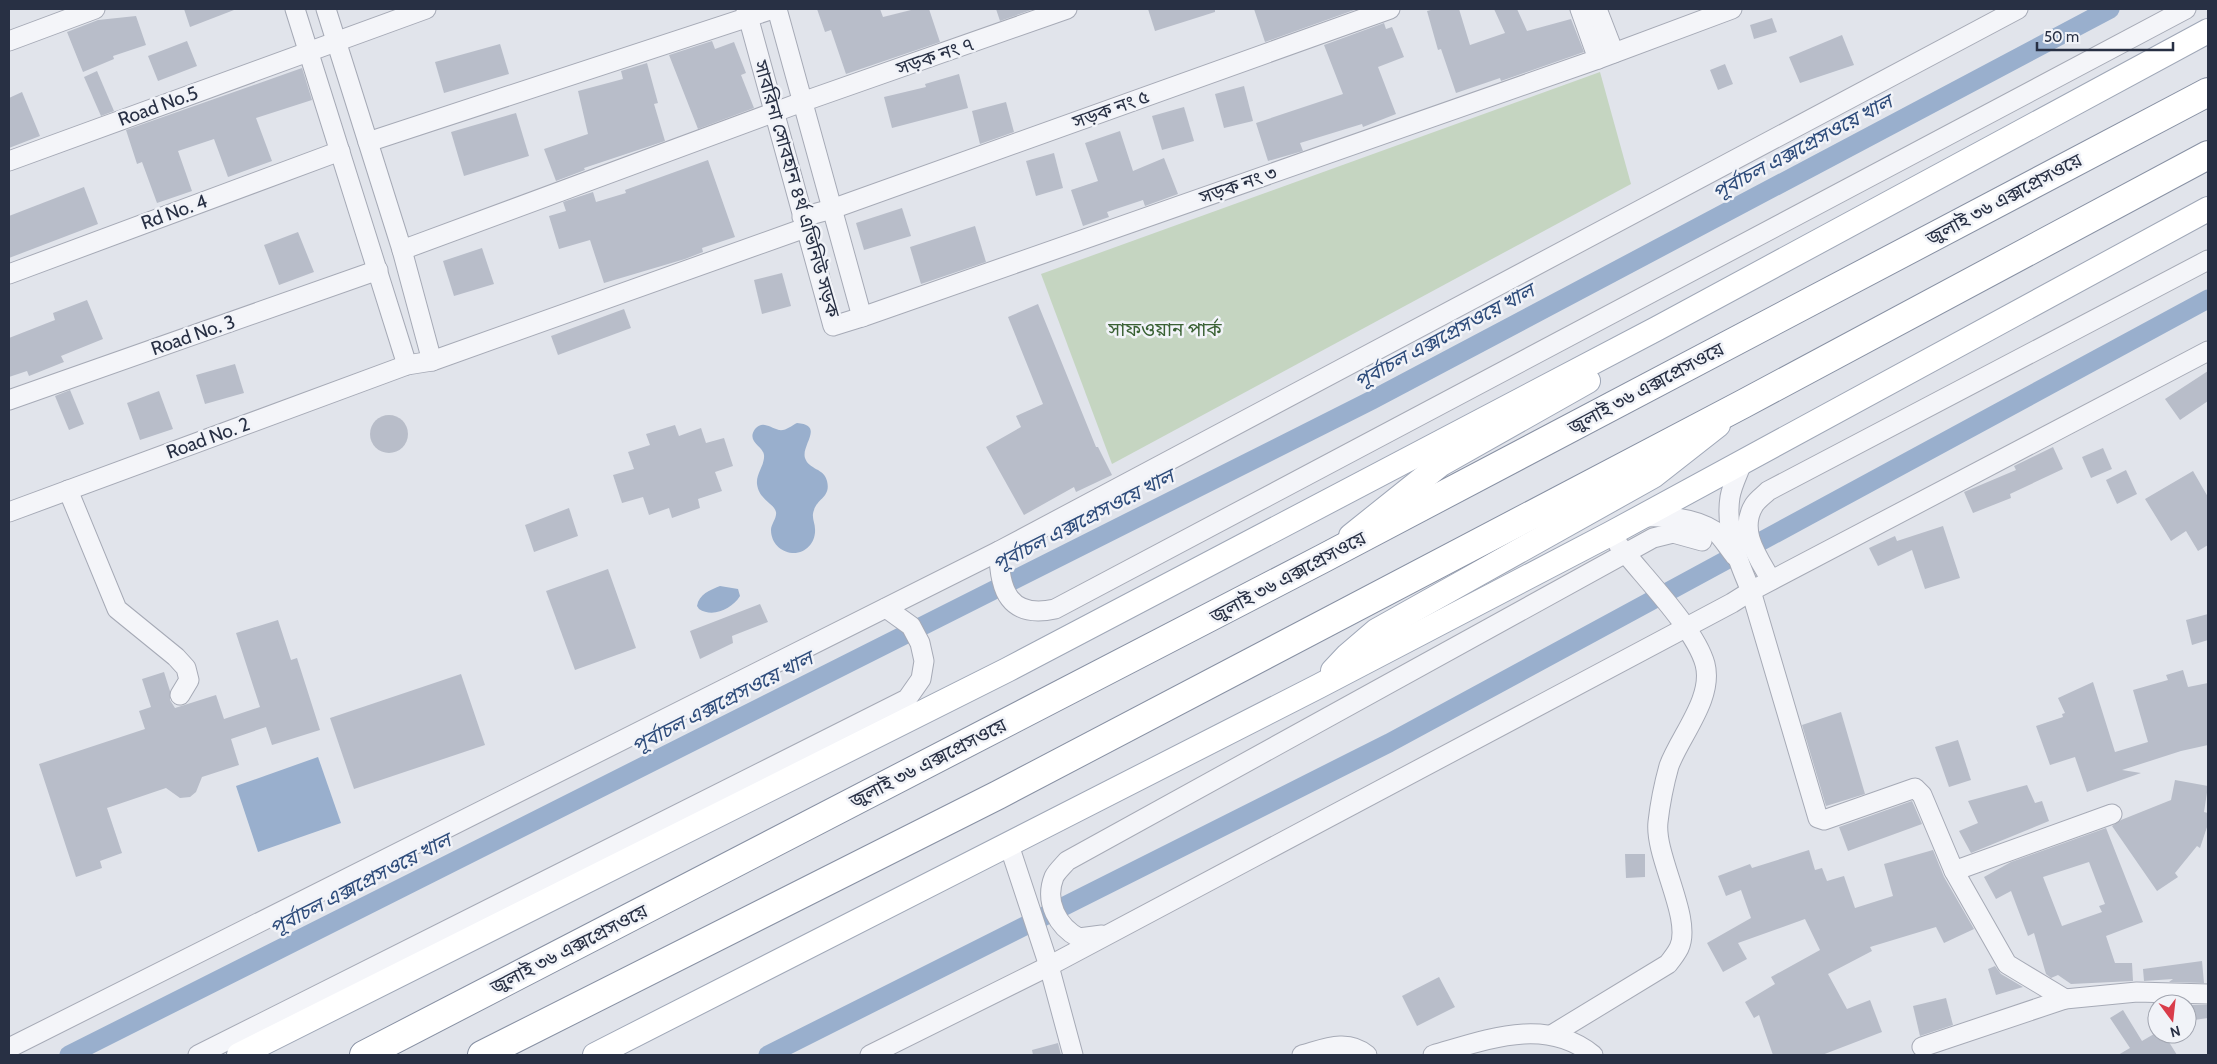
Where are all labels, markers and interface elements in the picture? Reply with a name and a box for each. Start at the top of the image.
scale bar [2037,20,2173,52]
text: 50 m [2044,28,2079,46]
street label: সড়ক নং ৭ [892,32,977,80]
street label: সাবরিনা সোবহান ৪র্থ এভিনিউ সড়ক [749,57,845,321]
street label: Road No.5 [115,81,201,131]
street label: সড়ক নং ৫ [1068,84,1153,134]
water label: পূর্বাচল এক্সপ্রেসওয়ে খাল [1708,88,1899,205]
street label: জুলাই ৩৬ এক্সপ্রেসওয়ে [1921,148,2087,250]
street label: সড়ক নং ৩ [1195,161,1280,209]
street label: Rd No. 4 [138,189,210,235]
water label: পূর্বাচল এক্সপ্রেসওয়ে খাল [1350,277,1541,394]
street label: Road No. 3 [148,310,238,360]
park label: সাফওয়ান পার্ক [1107,318,1222,341]
street label: জুলাই ৩৬ এক্সপ্রেসওয়ে [1563,337,1729,439]
street label: Road No. 2 [163,412,253,464]
water label: পূর্বাচল এক্সপ্রেসওয়ে খাল [988,462,1181,576]
street label: জুলাই ৩৬ এক্সপ্রেসওয়ে [1205,526,1371,628]
water label: পূর্বাচল এক্সপ্রেসওয়ে খাল [627,644,820,758]
street label: জুলাই ৩৬ এক্সপ্রেসওয়ে [845,713,1011,813]
water label: পূর্বাচল এক্সপ্রেসওয়ে খাল [265,826,458,940]
street label: জুলাই ৩৬ এক্সপ্রেসওয়ে [486,899,652,999]
north arrow [2147,994,2197,1044]
text: N [2168,1022,2182,1042]

